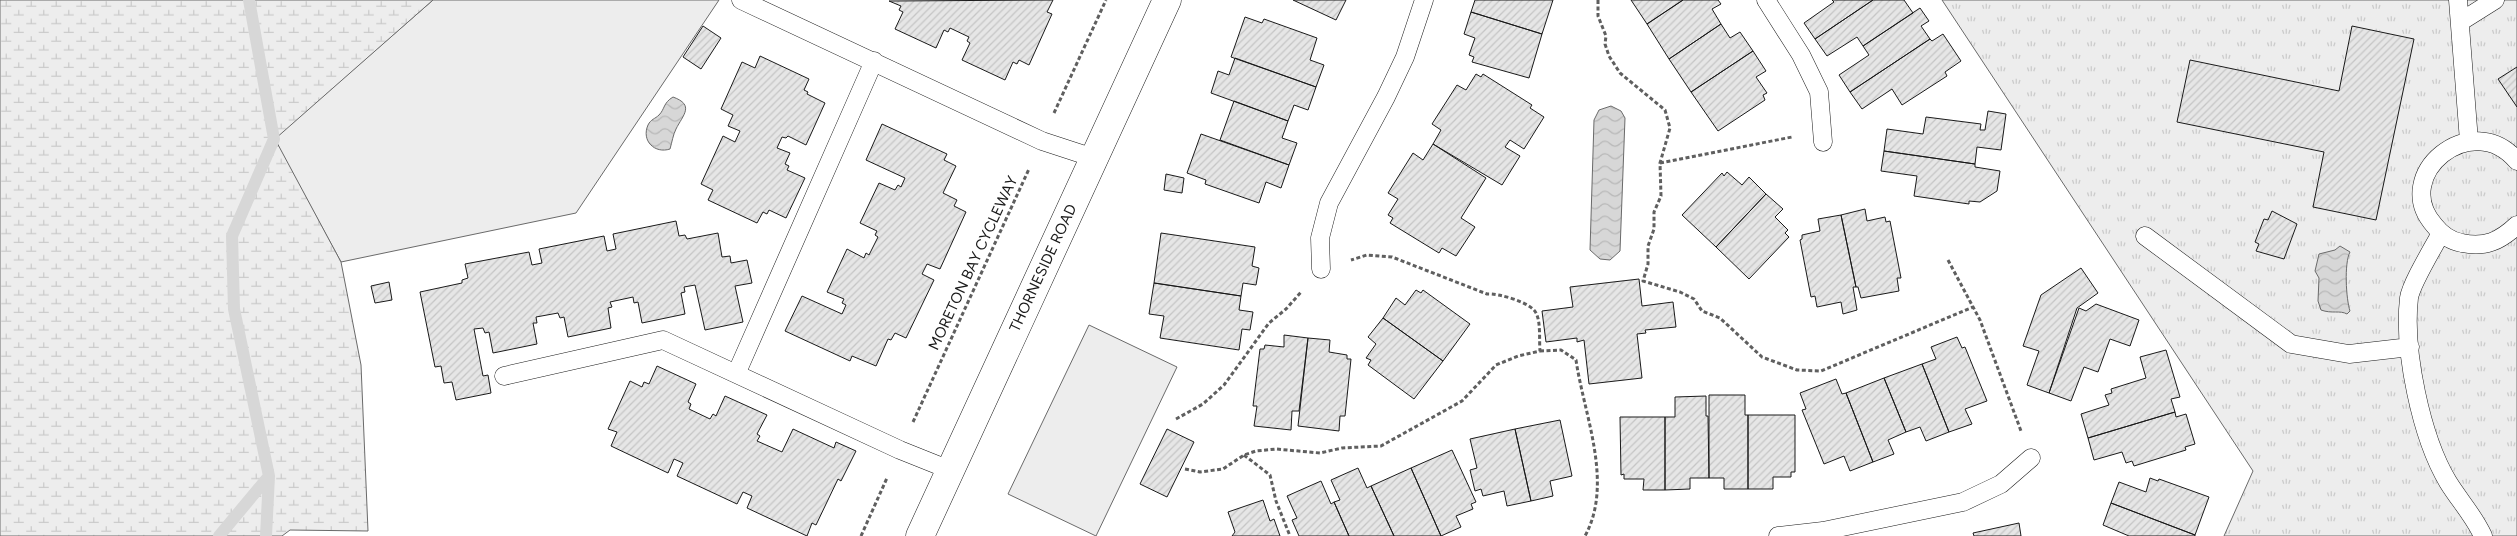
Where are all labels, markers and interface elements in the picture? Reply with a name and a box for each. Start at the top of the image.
street label: MORETON BAY CYCLEWAY [925,173,1021,353]
street label: THORNESIDE ROAD [1006,201,1080,335]

